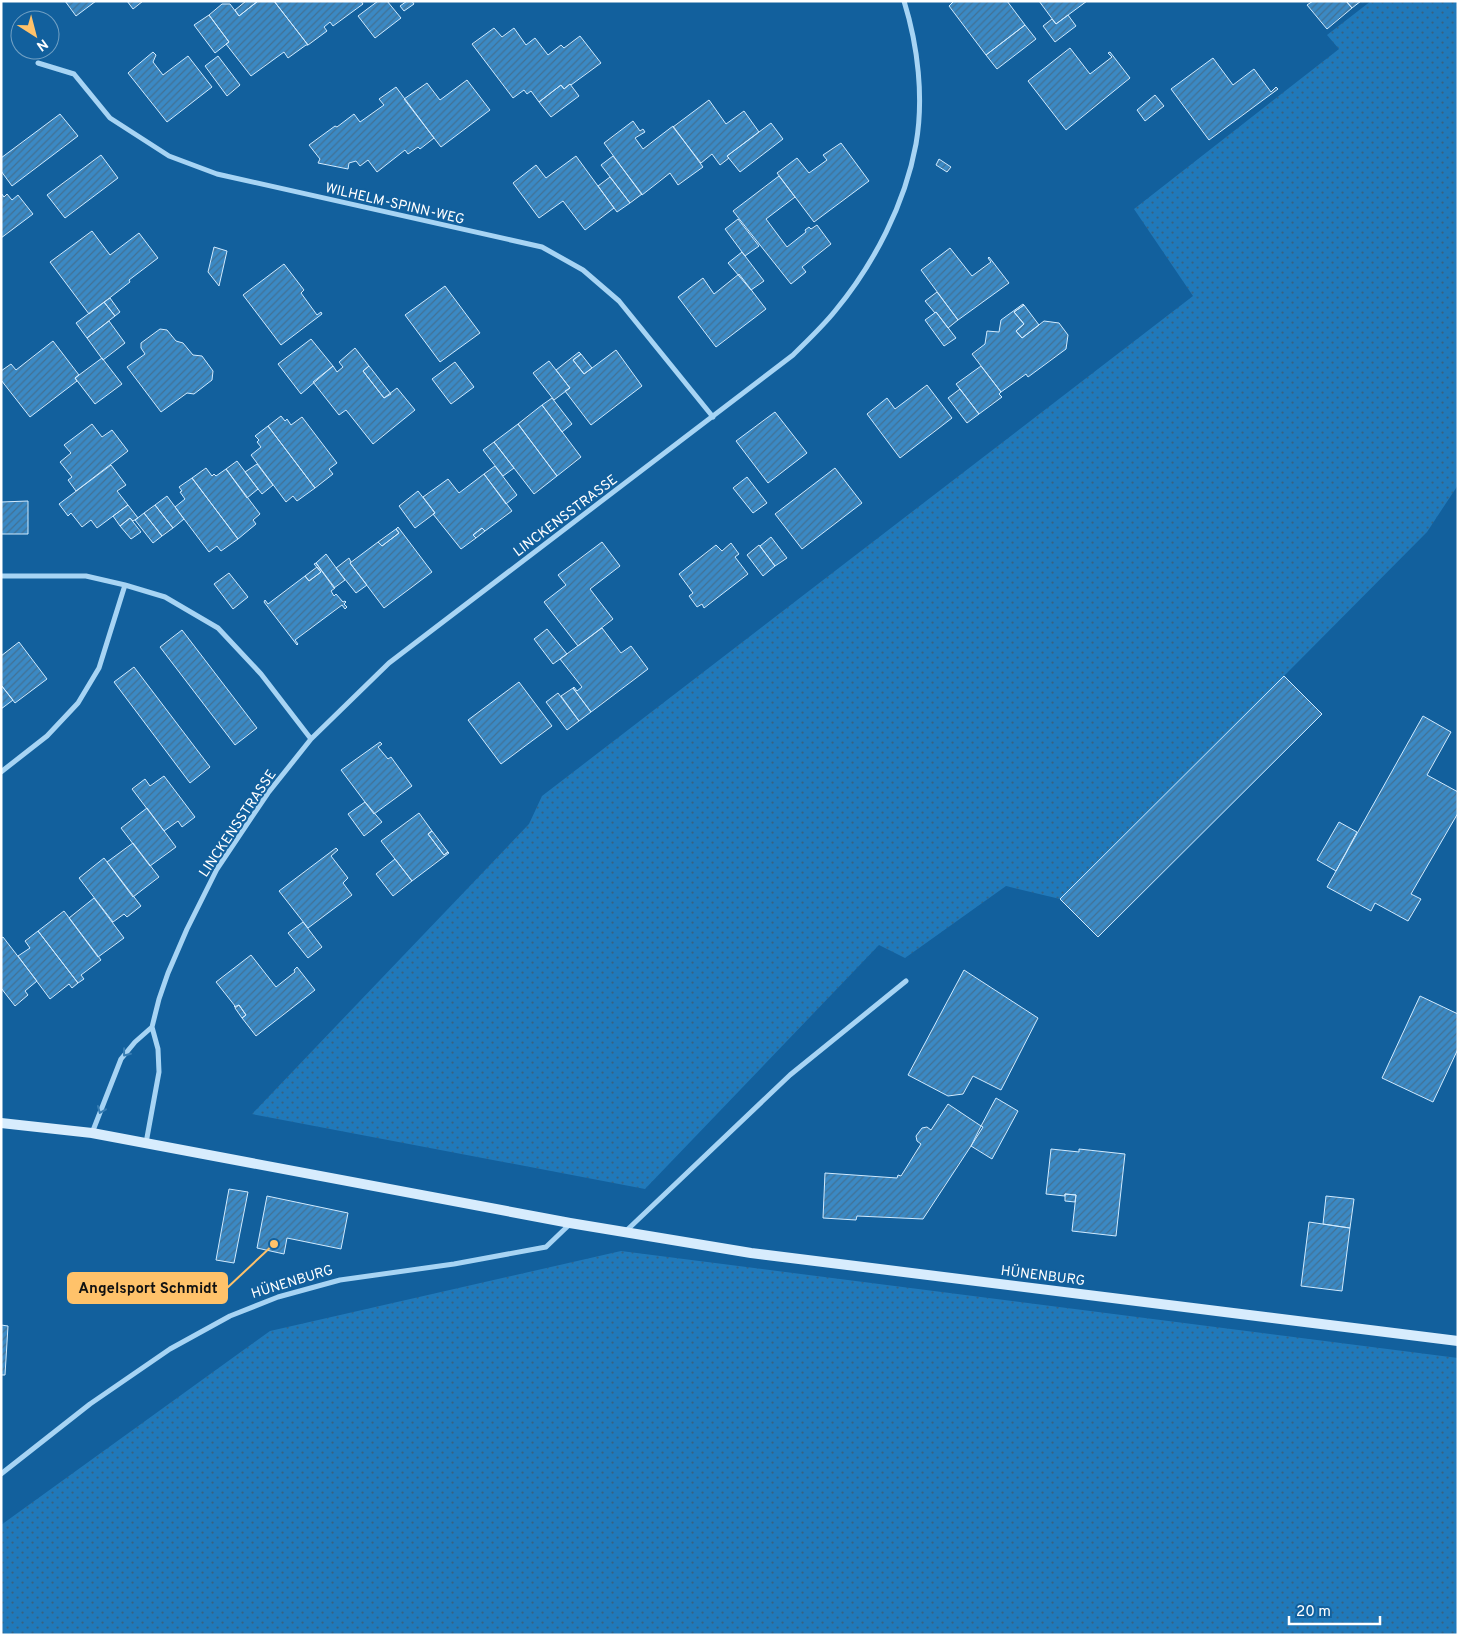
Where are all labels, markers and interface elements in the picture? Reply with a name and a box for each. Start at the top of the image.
north arrow [10,10,60,60]
text: N [33,34,51,54]
street label: WILHELM-SPINN-WEG [323,180,466,229]
street label: LINCKENSSTRASSE [510,472,621,561]
street label: LINCKENSSTRASSE [196,767,281,881]
one-way arrow [123,1047,132,1057]
one-way arrow [97,1105,107,1114]
street label: HÜNENBURG [249,1261,336,1303]
street label: HÜNENBURG [1000,1262,1086,1290]
callout: Angelsport Schmidt [68,1273,227,1303]
text: Angelsport Schmidt [78,1280,218,1299]
scale bar [1289,1594,1380,1626]
text: 20 m [1296,1603,1331,1622]

